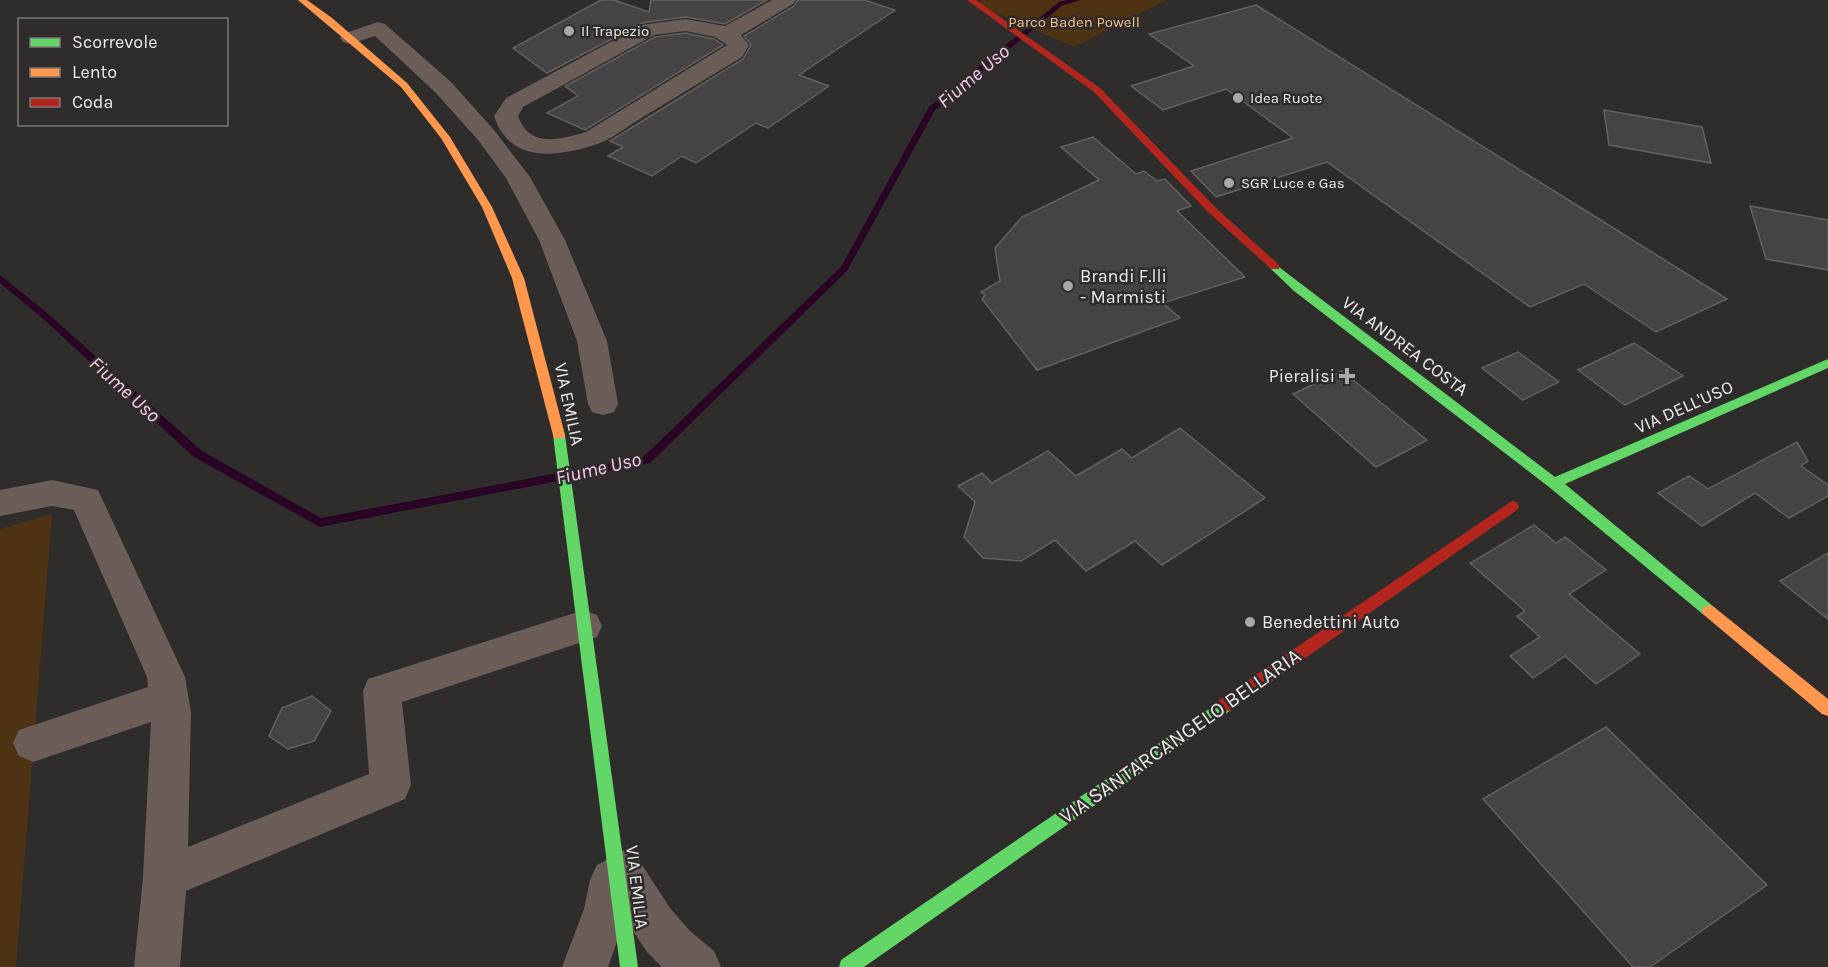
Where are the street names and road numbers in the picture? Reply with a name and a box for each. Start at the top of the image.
street label: VIA ANDREA COSTA [1338,291,1472,401]
street label: VIA EMILIA [550,361,588,447]
street label: VIA DELL'USO [1631,376,1737,438]
street label: VIA SANTARCANGELO BELLARIA [1055,643,1305,829]
street label: VIA EMILIA [621,844,653,930]

